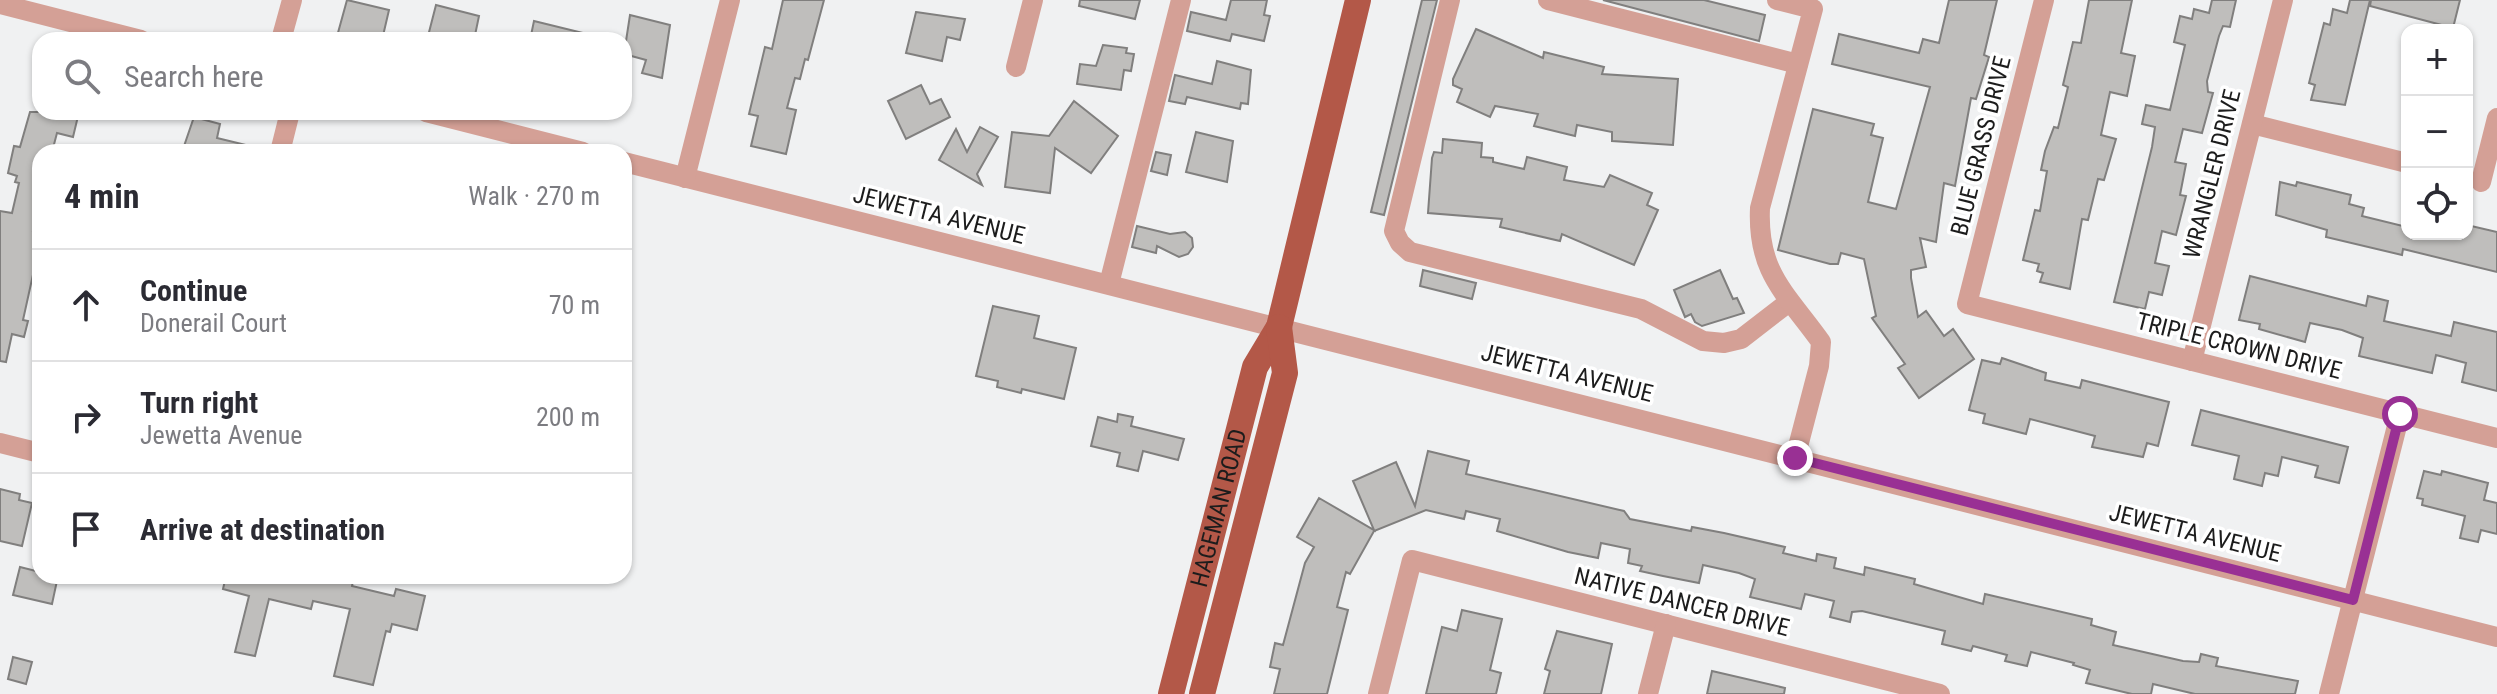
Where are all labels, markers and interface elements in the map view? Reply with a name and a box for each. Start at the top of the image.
map controls [2401,24,2473,240]
button: + [2401,24,2473,96]
search box [32,32,632,120]
street label: BLUE GRASS DRIVE [1945,53,2017,239]
icon: search [60,54,104,98]
text: Search here [124,59,264,94]
street label: WRANGLER DRIVE [2177,86,2247,261]
button: − [2401,96,2473,168]
button: locate [2401,168,2473,240]
text: 4 min [64,176,140,216]
street label: JEWETTA AVENUE [850,180,1028,250]
text: Walk · 270 m [468,181,600,211]
text: Continue [140,273,247,308]
icon: ahead [64,283,108,327]
text: 70 m [549,290,600,320]
street label: TRIPLE CROWN DRIVE [2133,307,2345,385]
text: Donerail Court [140,308,287,338]
street label: JEWETTA AVENUE [1478,338,1656,408]
text: Turn right [140,385,258,420]
icon: right [64,395,108,439]
route start [2382,396,2418,432]
text: 200 m [536,402,600,432]
text: Jewetta Avenue [140,420,303,450]
street label: HAGEMAN ROAD [1185,426,1252,590]
route end [1777,440,1813,476]
street label: JEWETTA AVENUE [2106,498,2284,568]
icon: arrive [64,507,108,551]
text: Arrive at destination [140,512,385,547]
street label: NATIVE DANCER DRIVE [1572,562,1792,642]

